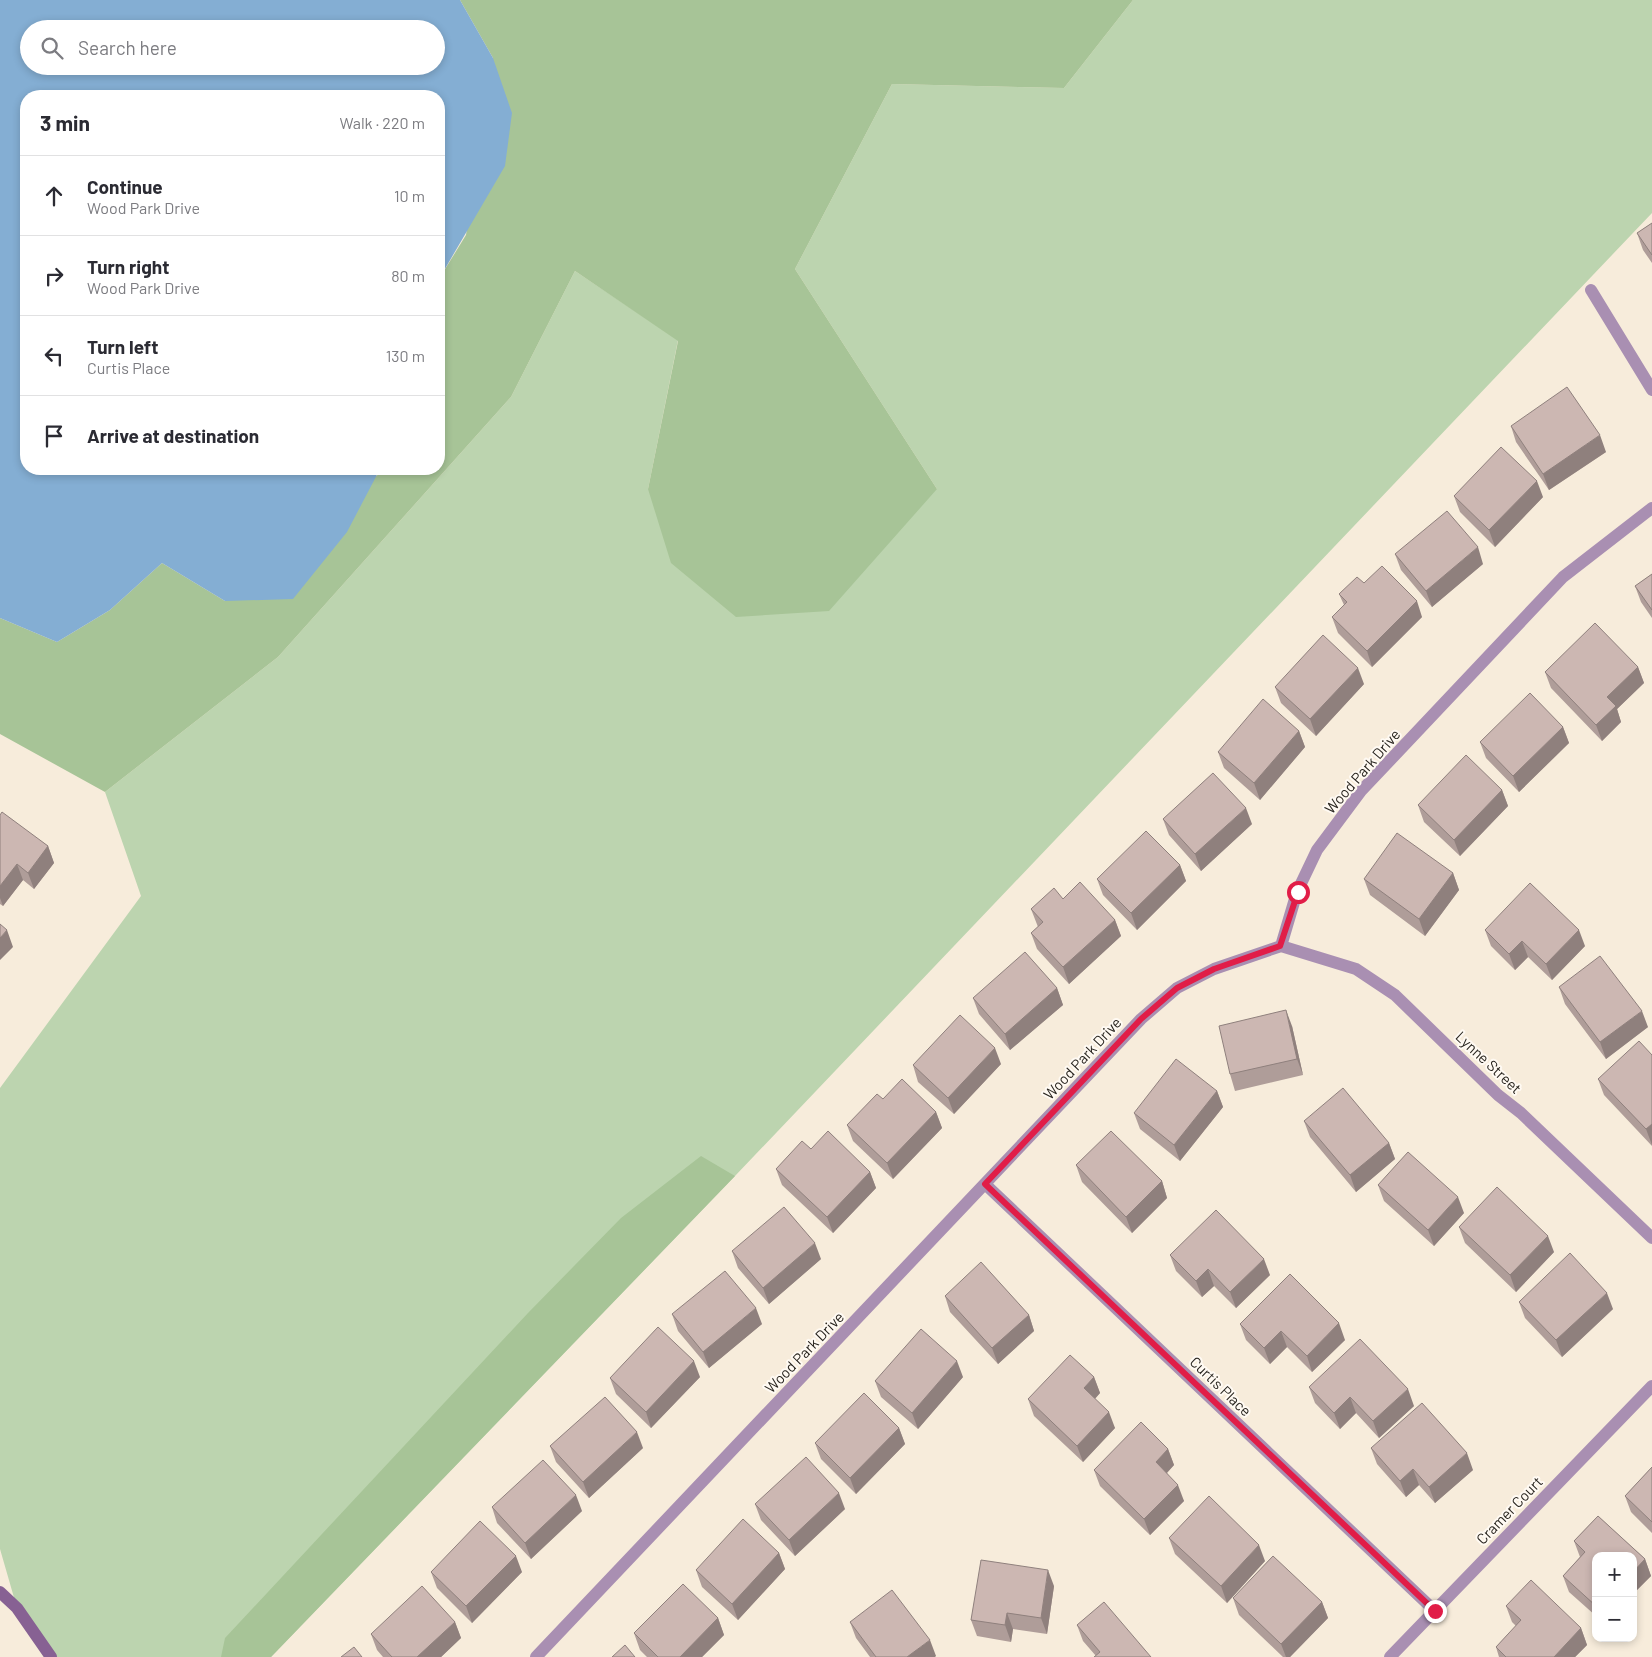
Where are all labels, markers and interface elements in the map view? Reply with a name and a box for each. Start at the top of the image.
search box [20,20,445,75]
icon: search [38,34,66,62]
text: Search here [78,36,177,59]
text: 3 min [40,110,90,135]
text: Walk · 220 m [339,113,425,132]
text: Continue [87,175,163,198]
icon: ahead [40,182,68,210]
text: 10 m [394,186,425,205]
text: Wood Park Drive [87,198,200,217]
text: Turn right [87,255,169,278]
icon: right [40,262,68,290]
text: 80 m [391,266,425,285]
text: Wood Park Drive [87,278,200,297]
text: Turn left [87,335,158,358]
icon: left [40,342,68,370]
text: 130 m [386,346,425,365]
text: Curtis Place [87,358,170,377]
icon: arrive [40,422,68,450]
text: Arrive at destination [87,424,259,447]
street label: Wood Park Drive [1320,725,1404,817]
route start [1287,881,1310,904]
street label: Wood Park Drive [1039,1013,1125,1103]
street label: Lynne Street [1452,1027,1526,1097]
street label: Wood Park Drive [761,1308,847,1396]
street label: Curtis Place [1187,1352,1255,1420]
street label: Cramer Court [1472,1472,1546,1548]
map controls [1592,1552,1637,1642]
button: + [1592,1552,1637,1597]
button: − [1592,1597,1637,1642]
route end [1424,1600,1447,1623]

